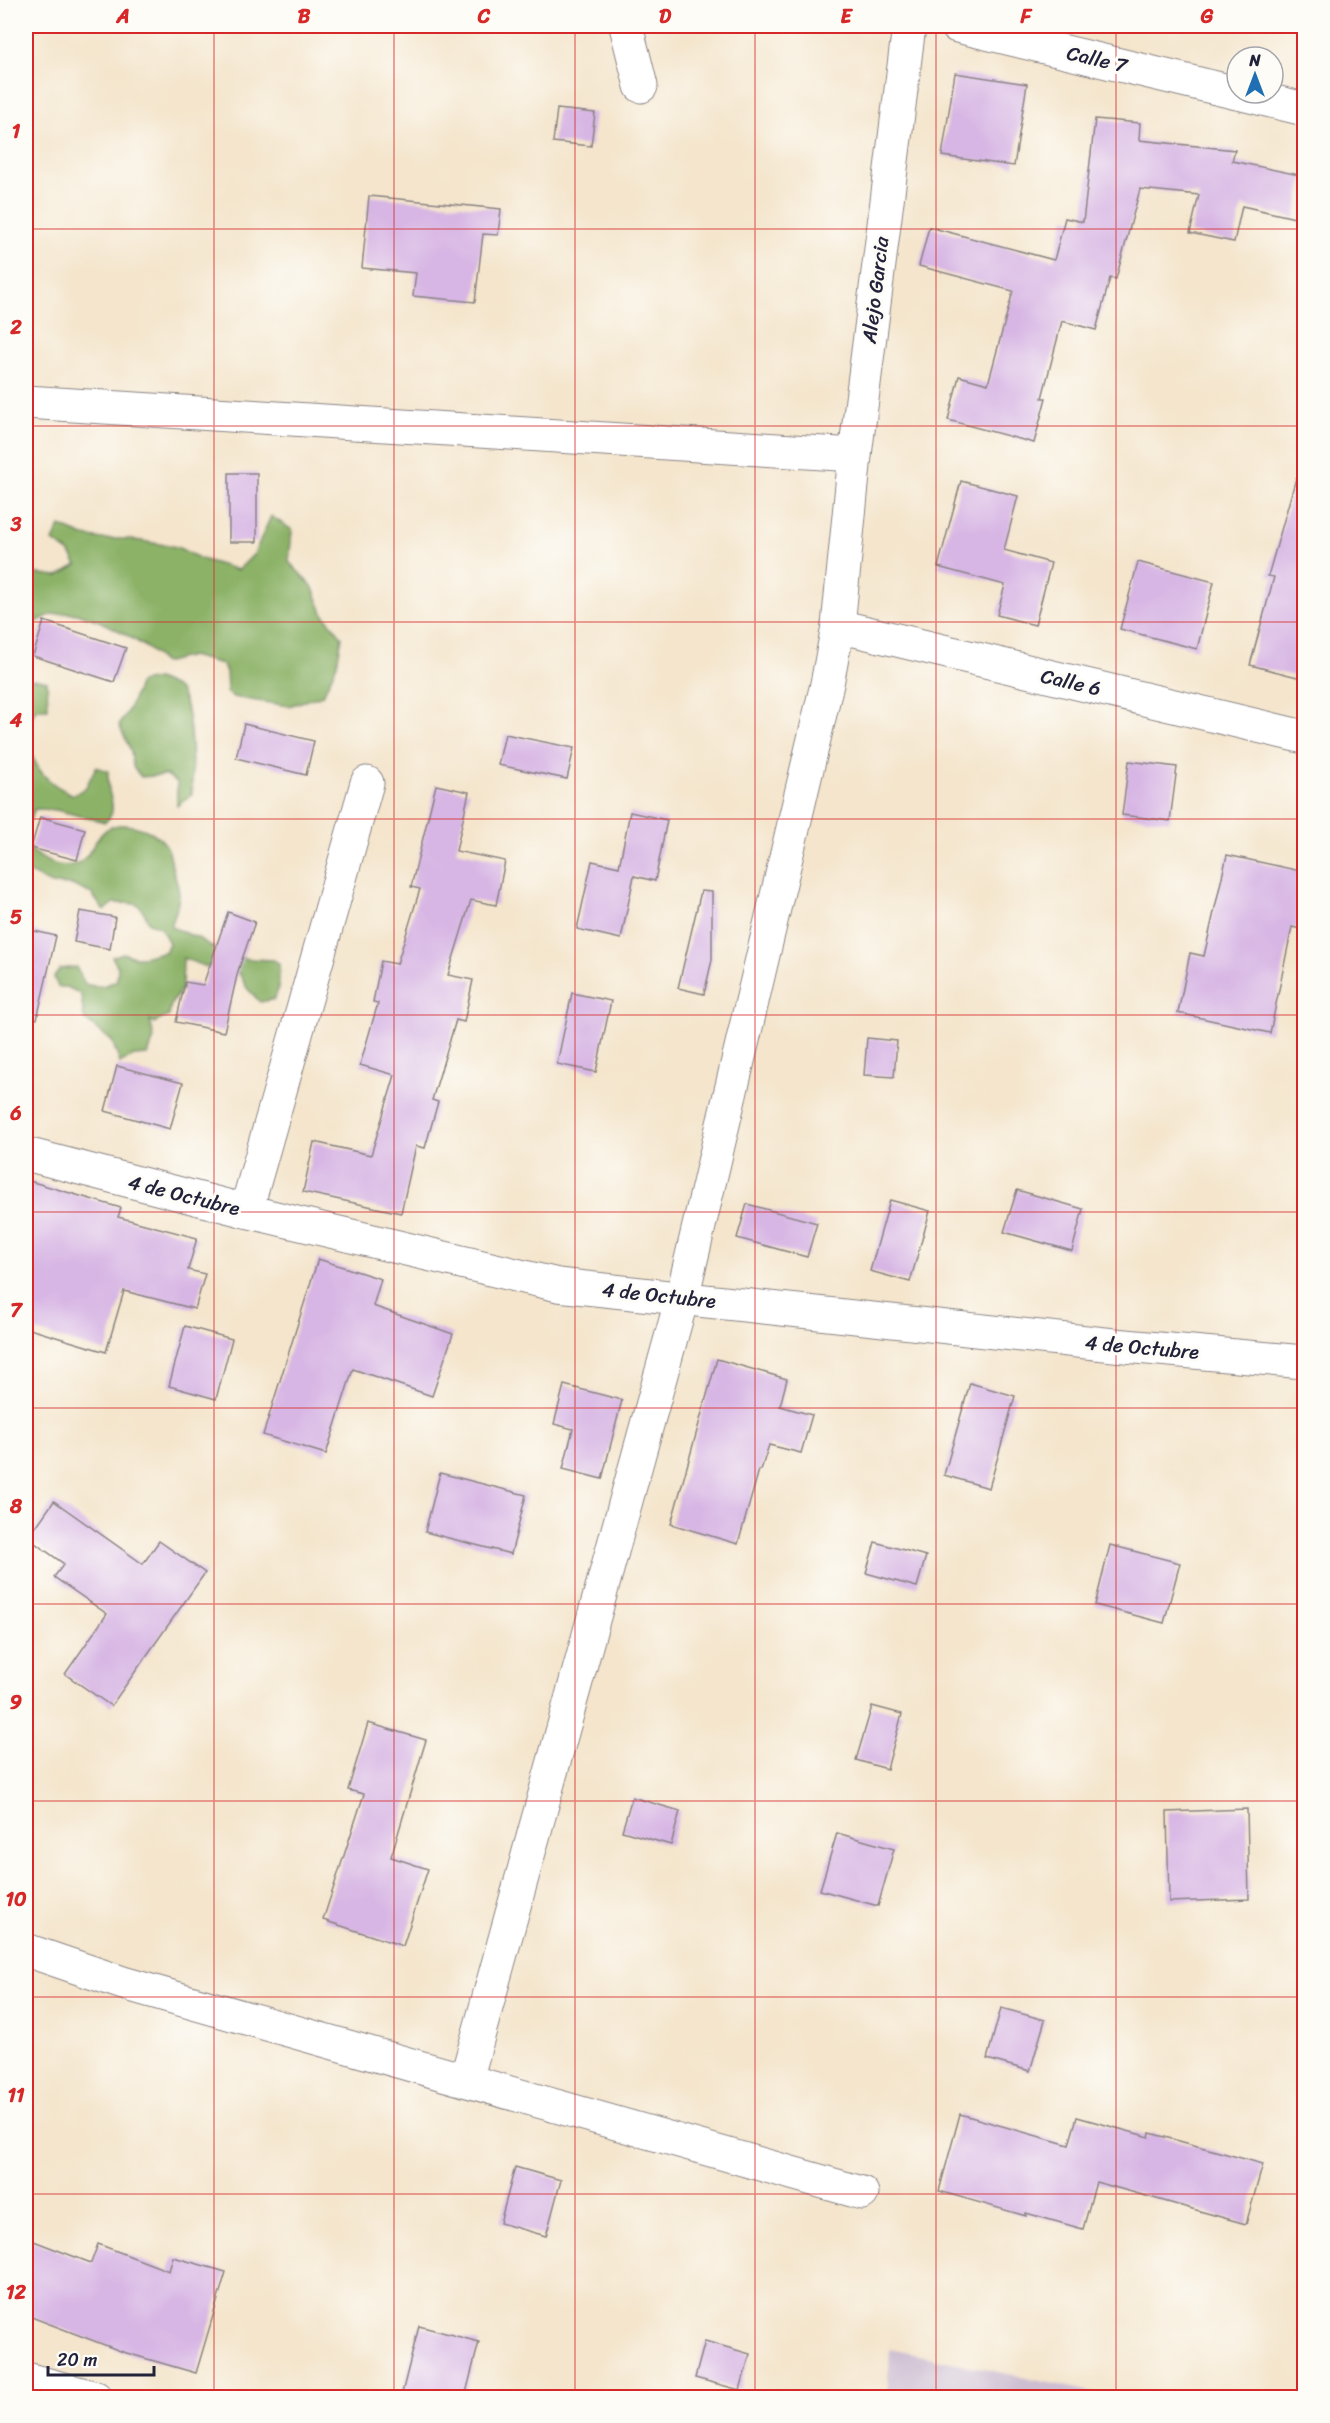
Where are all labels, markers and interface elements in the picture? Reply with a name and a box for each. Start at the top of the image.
text: A [115,0,130,34]
text: B [298,0,311,34]
text: C [477,0,491,34]
text: D [659,0,672,34]
text: E [840,0,853,34]
text: F [1020,0,1033,34]
text: G [1200,0,1214,34]
street label: Calle 7 [1063,36,1132,84]
north arrow [1225,45,1285,105]
text: N [1248,46,1261,75]
text: 1 [12,114,21,149]
street label: Alejo Garcia [851,234,900,346]
text: 2 [9,310,22,345]
text: 3 [10,507,22,542]
street label: Calle 6 [1037,659,1104,706]
text: 4 [9,703,23,738]
text: 5 [10,900,22,935]
text: 6 [9,1096,22,1131]
street label: 4 de Octubre [124,1165,244,1226]
street label: 4 de Octubre [600,1272,718,1319]
text: 7 [10,1293,23,1328]
street label: 4 de Octubre [1084,1325,1201,1370]
text: 8 [9,1489,23,1524]
text: 9 [10,1685,22,1720]
text: 10 [5,1882,27,1917]
text: 11 [7,2078,25,2113]
text: 12 [6,2275,27,2310]
scale bar [48,2339,154,2377]
text: 20 m [57,2344,97,2376]

